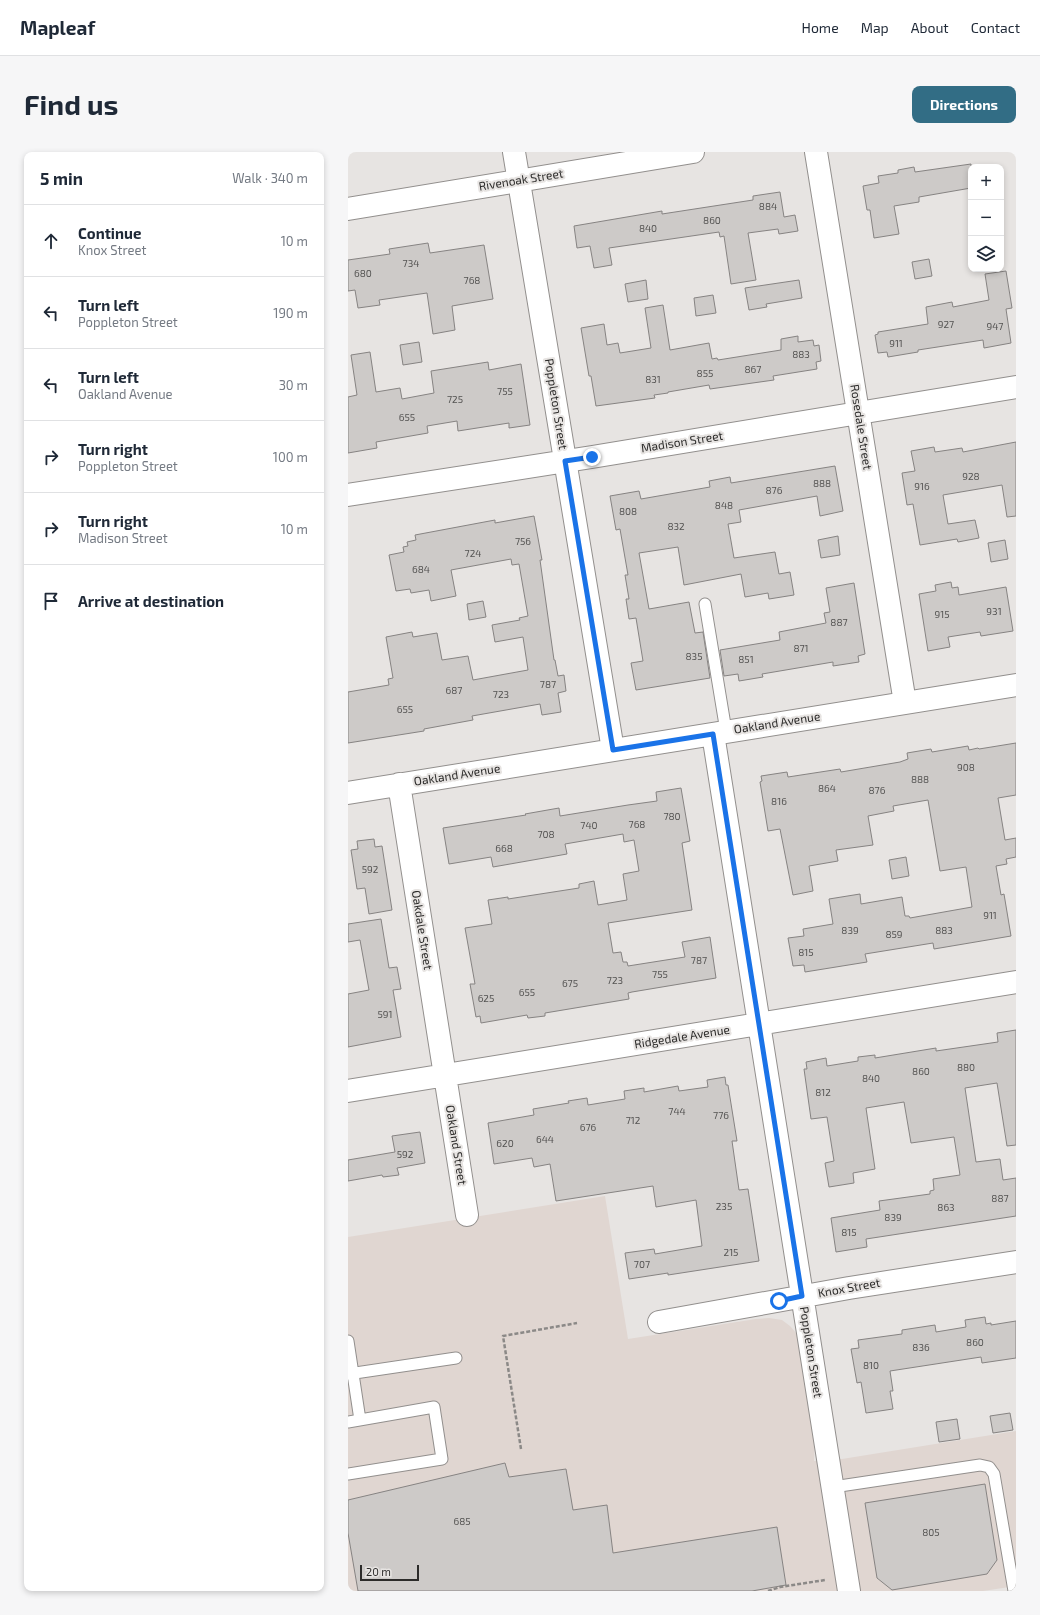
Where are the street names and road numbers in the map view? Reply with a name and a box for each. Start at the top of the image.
street label: Rivenoak Street [478,165,565,193]
street label: Poppleton Street [543,357,571,451]
street label: Rosedale Street [848,383,876,471]
street label: Madison Street [640,428,724,454]
street label: Oakland Avenue [733,708,821,736]
street label: Oakland Avenue [413,760,501,788]
street label: Oakdale Street [410,889,436,971]
street label: Ridgedale Avenue [633,1022,731,1050]
street label: Oakland Street [444,1104,470,1186]
street label: Knox Street [817,1275,882,1299]
street label: Poppleton Street [798,1305,826,1399]

